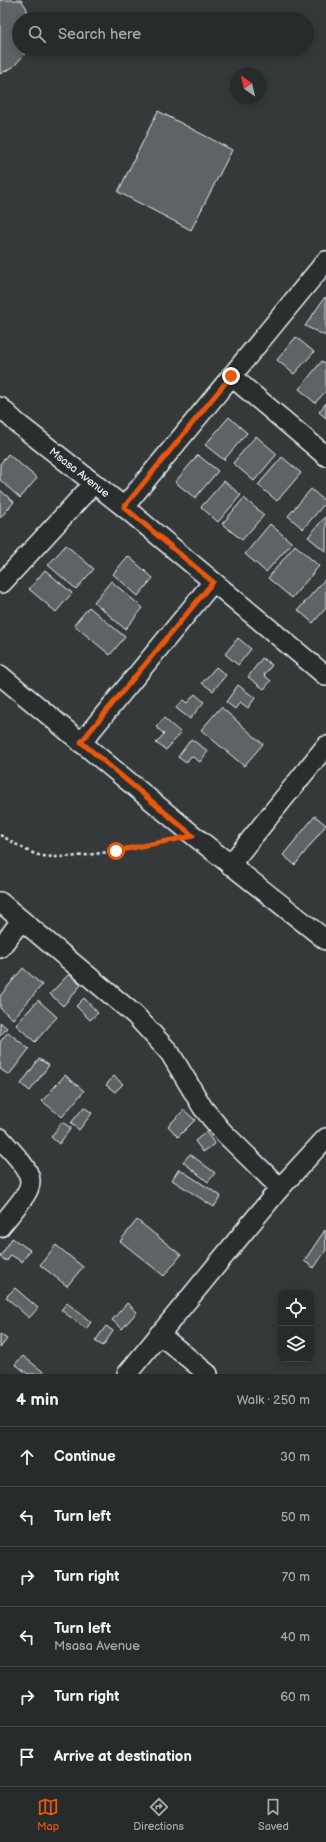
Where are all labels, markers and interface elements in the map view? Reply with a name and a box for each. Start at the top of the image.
search box [12,12,314,56]
icon: search [26,23,48,45]
text: Search here [58,25,141,44]
north arrow [230,68,266,104]
route end [222,367,240,385]
street label: Msasa Avenue [47,445,113,500]
route start [107,842,125,860]
map controls [278,1290,314,1362]
button: locate [278,1290,314,1326]
button: layers [278,1326,314,1362]
text: 4 min [16,1390,59,1410]
text: Walk · 250 m [237,1392,310,1408]
icon: ahead [16,1446,38,1468]
text: Continue [54,1447,116,1466]
text: 30 m [280,1449,310,1465]
icon: left [16,1506,38,1528]
text: Turn left [54,1507,111,1526]
text: 50 m [281,1509,310,1525]
icon: right [16,1566,38,1588]
text: Turn right [54,1567,119,1586]
text: 70 m [282,1569,310,1585]
text: Turn left [54,1619,111,1638]
icon: left [16,1626,38,1648]
text: 40 m [280,1629,310,1645]
text: Msasa Avenue [54,1638,140,1654]
icon: right [16,1686,38,1708]
text: Turn right [54,1687,119,1706]
text: 60 m [280,1689,310,1705]
icon: arrive [16,1746,38,1768]
text: Arrive at destination [54,1747,192,1766]
tab: Map [37,1796,59,1833]
tab: Directions [133,1796,184,1833]
tab: Saved [258,1796,289,1833]

